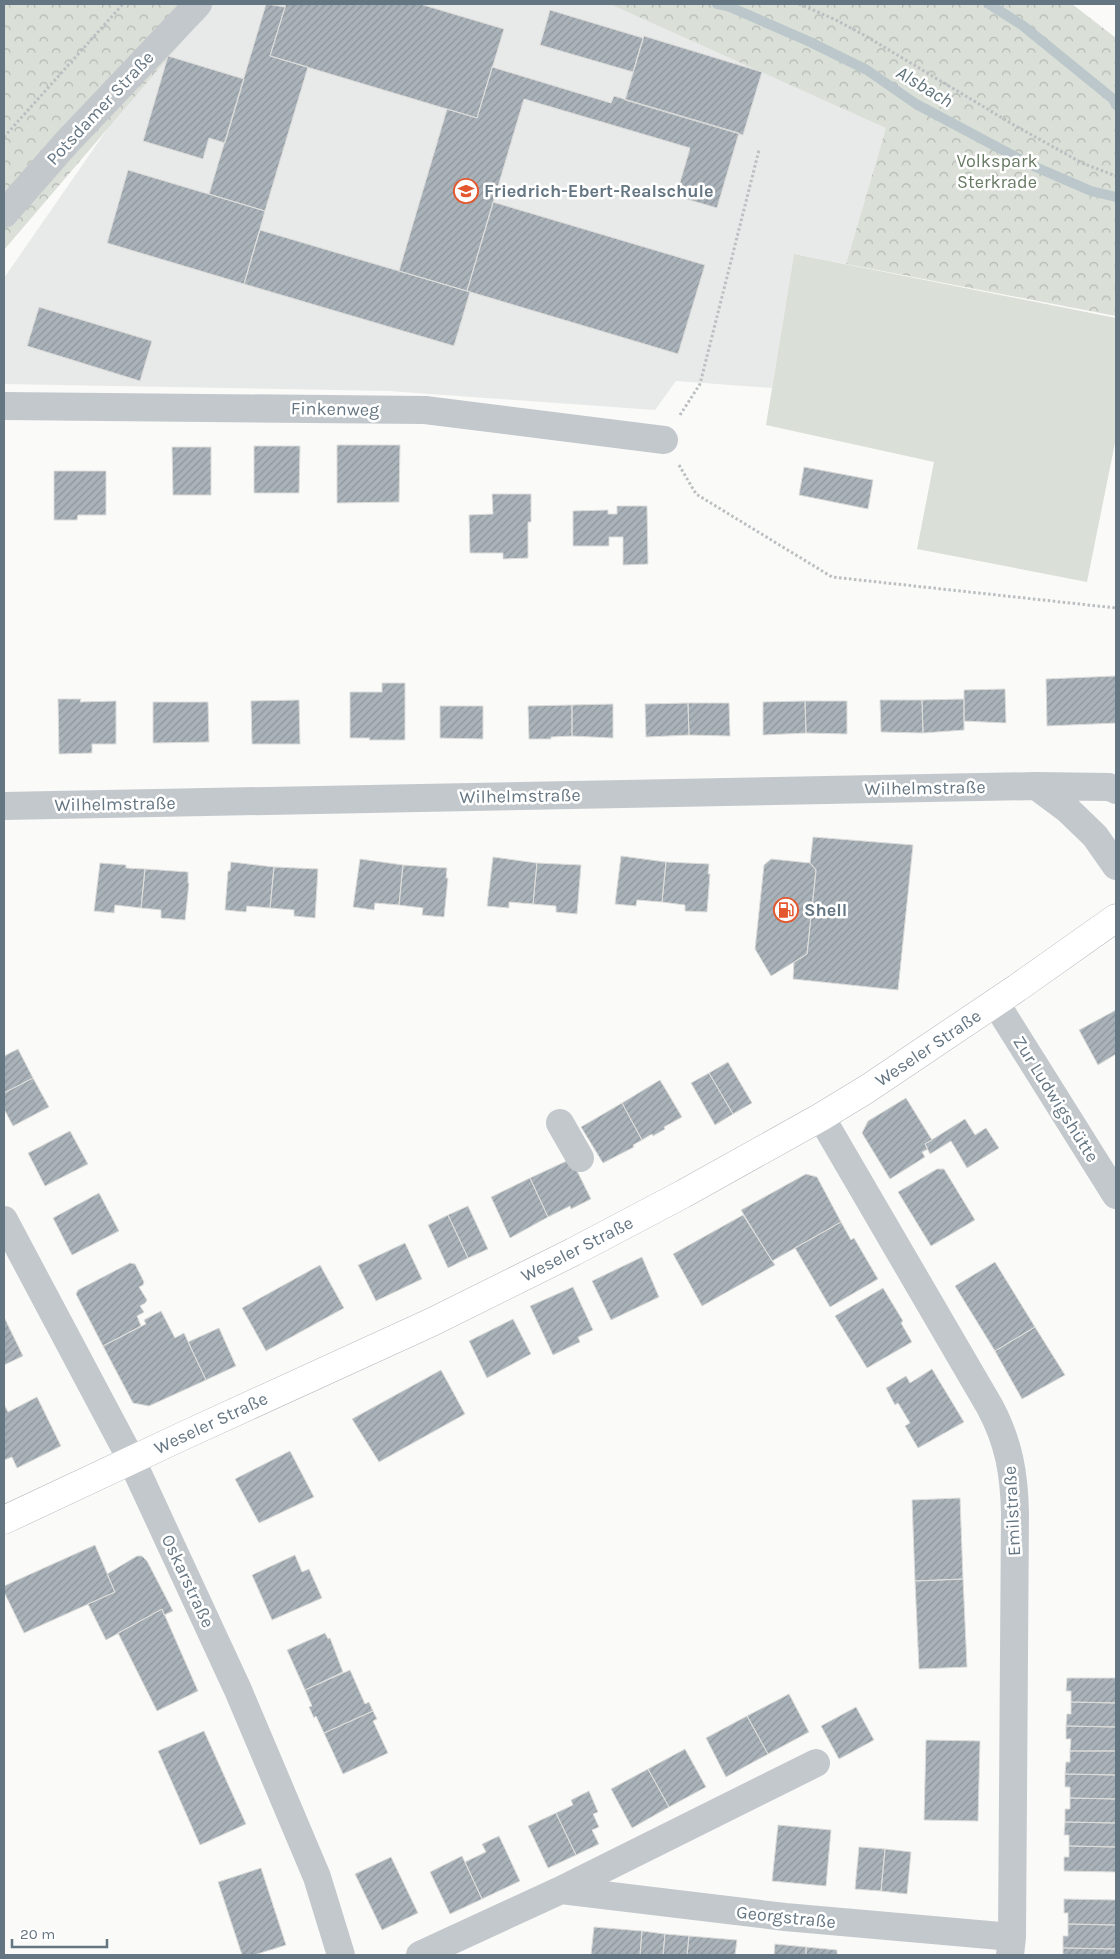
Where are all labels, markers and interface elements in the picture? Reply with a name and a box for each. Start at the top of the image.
street label: Potsdamer Straße [42,46,158,170]
water label: Alsbach [892,61,957,112]
park label: Volkspark Sterkrade [956,150,1038,193]
school or university icon: Friedrich-Ebert-Realschule [453,178,479,204]
place label: Friedrich-Ebert-Realschule [484,180,714,202]
street label: Finkenweg [291,397,379,421]
street label: Wilhelmstraße [864,776,986,800]
street label: Wilhelmstraße [459,784,581,808]
street label: Wilhelmstraße [54,792,176,816]
fuel station icon: Shell [773,897,799,923]
place label: Shell [804,899,847,921]
street label: Weseler Straße [871,1005,985,1091]
street label: Zur Ludwigshütte [1008,1032,1104,1166]
street label: Weseler Straße [517,1211,637,1287]
street label: Weseler Straße [151,1387,271,1459]
street label: Emilstraße [999,1465,1025,1557]
street label: Oskarstraße [157,1531,219,1631]
street label: Georgstraße [735,1901,837,1933]
scale bar [12,1916,108,1948]
text: 20 m [20,1925,55,1943]

